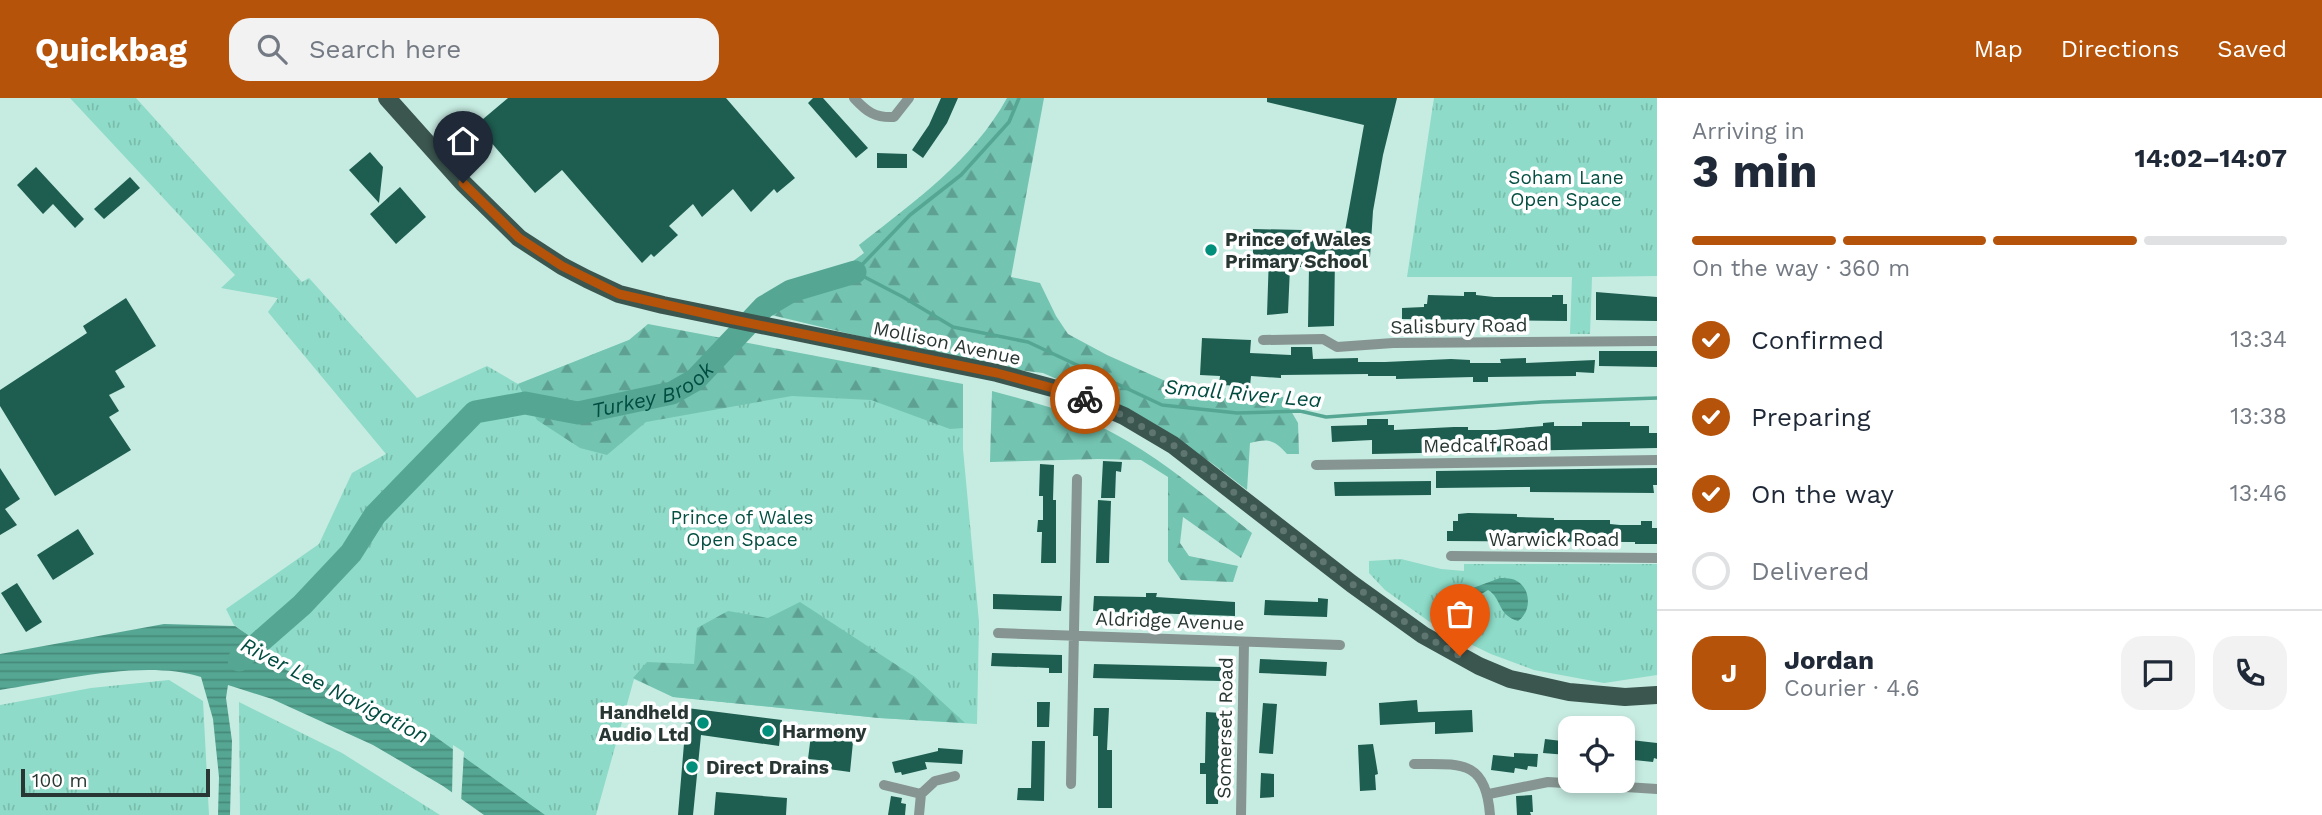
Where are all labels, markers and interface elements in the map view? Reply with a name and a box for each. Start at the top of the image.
search box [229,18,719,81]
text: Quickbag [35,30,187,69]
icon: search [253,30,291,68]
text: Search here [309,34,461,64]
text: Map [1974,35,2023,63]
text: Directions [2061,35,2179,63]
text: Saved [2217,35,2287,63]
pin [433,111,493,183]
text: Arriving in [1692,118,1805,145]
icon: home [444,122,482,160]
text: 14:02–14:07 [2134,143,2287,173]
text: 3 min [1692,144,1818,198]
park label: Soham Lane Open Space [1508,166,1624,211]
place label: Prince of Wales Primary School [1225,228,1371,273]
marker: Prince of Wales Primary School [1203,242,1219,258]
text: On the way · 360 m [1692,255,1910,282]
street label: Salisbury Road [1390,313,1528,339]
street label: Mollison Avenue [871,316,1023,370]
icon: check [1692,321,1730,359]
text: Confirmed [1751,325,1884,355]
text: 13:34 [2230,326,2287,353]
water label: Turkey Brook [589,356,719,422]
courier [1050,364,1120,434]
water label: Small River Lea [1163,374,1323,412]
icon: bike [1066,380,1104,418]
icon: check [1692,398,1730,436]
text: Preparing [1751,402,1871,432]
text: 13:38 [2230,403,2287,430]
street label: Medcalf Road [1423,432,1549,458]
icon: check [1692,475,1730,513]
text: On the way [1751,479,1894,509]
text: 13:46 [2230,480,2287,507]
park label: Prince of Wales Open Space [670,506,814,551]
street label: Warwick Road [1489,528,1619,551]
text: Delivered [1751,556,1870,586]
pin [1430,584,1490,656]
icon: bag [1441,595,1479,633]
street label: Aldridge Avenue [1095,607,1245,635]
water label: River Lee Navigation [237,632,433,748]
button: chat [2121,636,2195,710]
button: phone [2213,636,2287,710]
text: Jordan [1784,645,1874,675]
street label: Somerset Road [1212,657,1238,799]
text: J [1721,658,1737,688]
text: Courier · 4.6 [1784,675,1920,702]
place label: Handheld Audio Ltd [599,701,689,746]
marker: Handheld Audio Ltd [695,715,711,731]
map controls [1558,716,1635,793]
button: locate [1558,716,1635,793]
place label: Harmony [782,720,867,743]
marker: Harmony [760,723,776,739]
place label: Direct Drains [706,756,829,779]
marker: Direct Drains [684,759,700,775]
scale bar [21,766,210,798]
text: 100 m [32,769,88,792]

